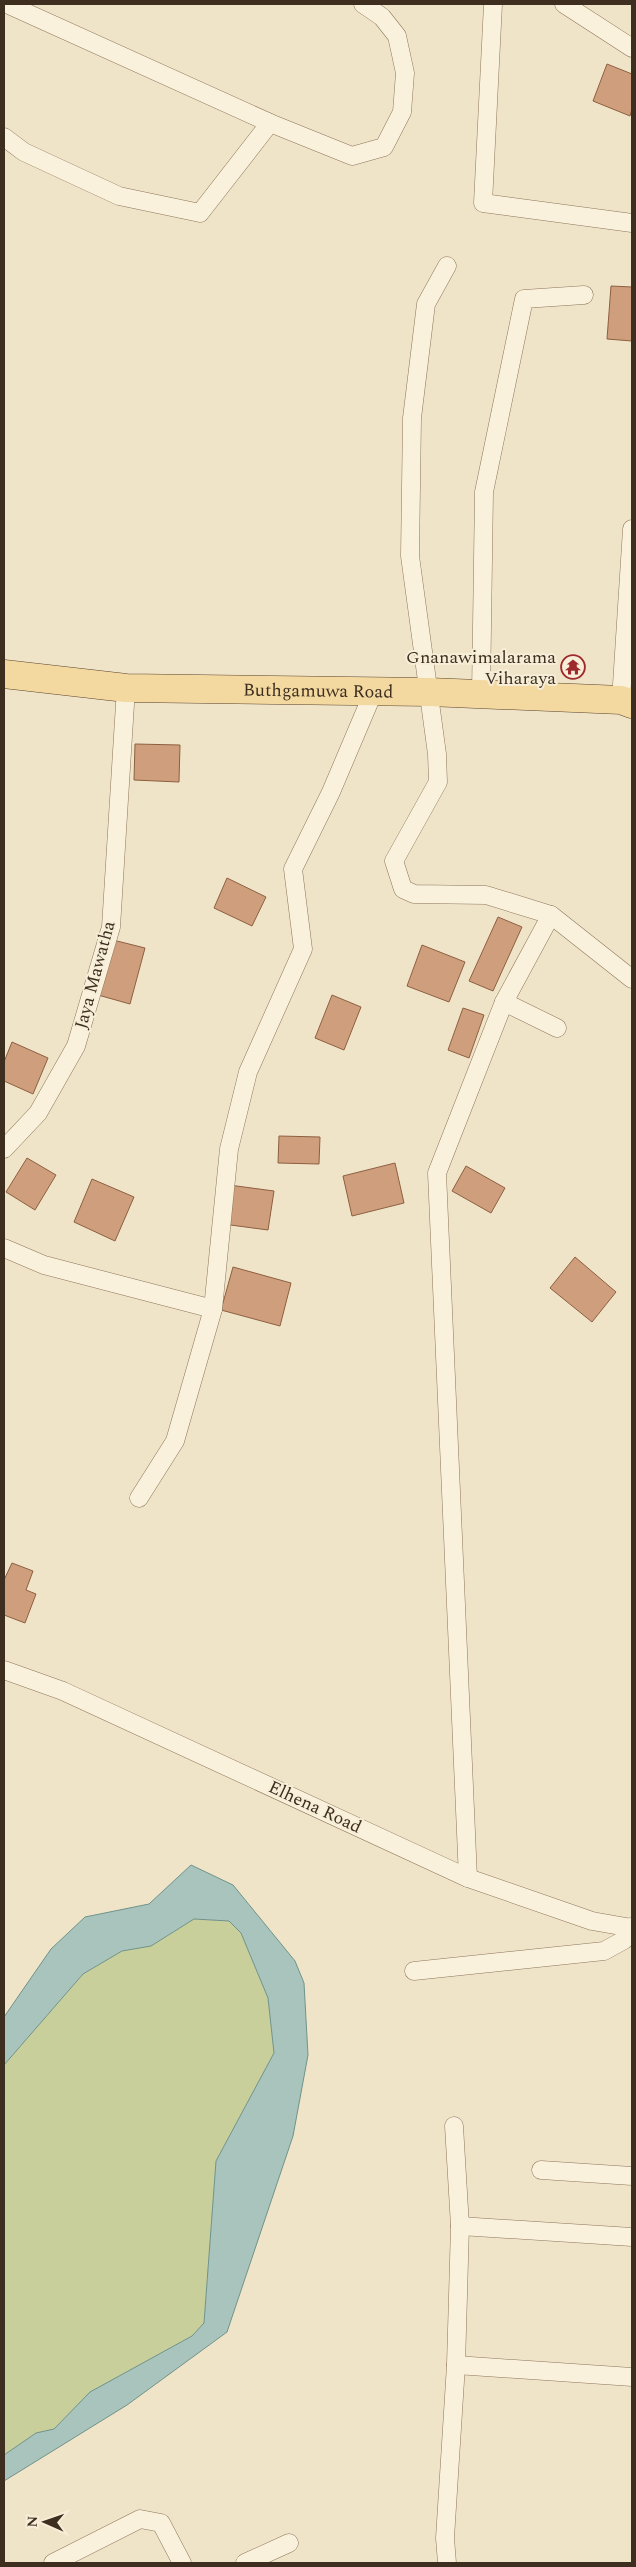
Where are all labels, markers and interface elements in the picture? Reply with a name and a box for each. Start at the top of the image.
place label: Gnanawimalarama Viharaya [406,644,556,692]
temple icon: Gnanawimalarama Viharaya [560,654,586,680]
street label: Buthgamuwa Road [243,676,393,705]
street label: Jaya Mawatha [68,918,122,1032]
street label: Elhena Road [264,1774,366,1840]
north arrow [20,2497,70,2547]
text: N [22,2515,43,2528]

